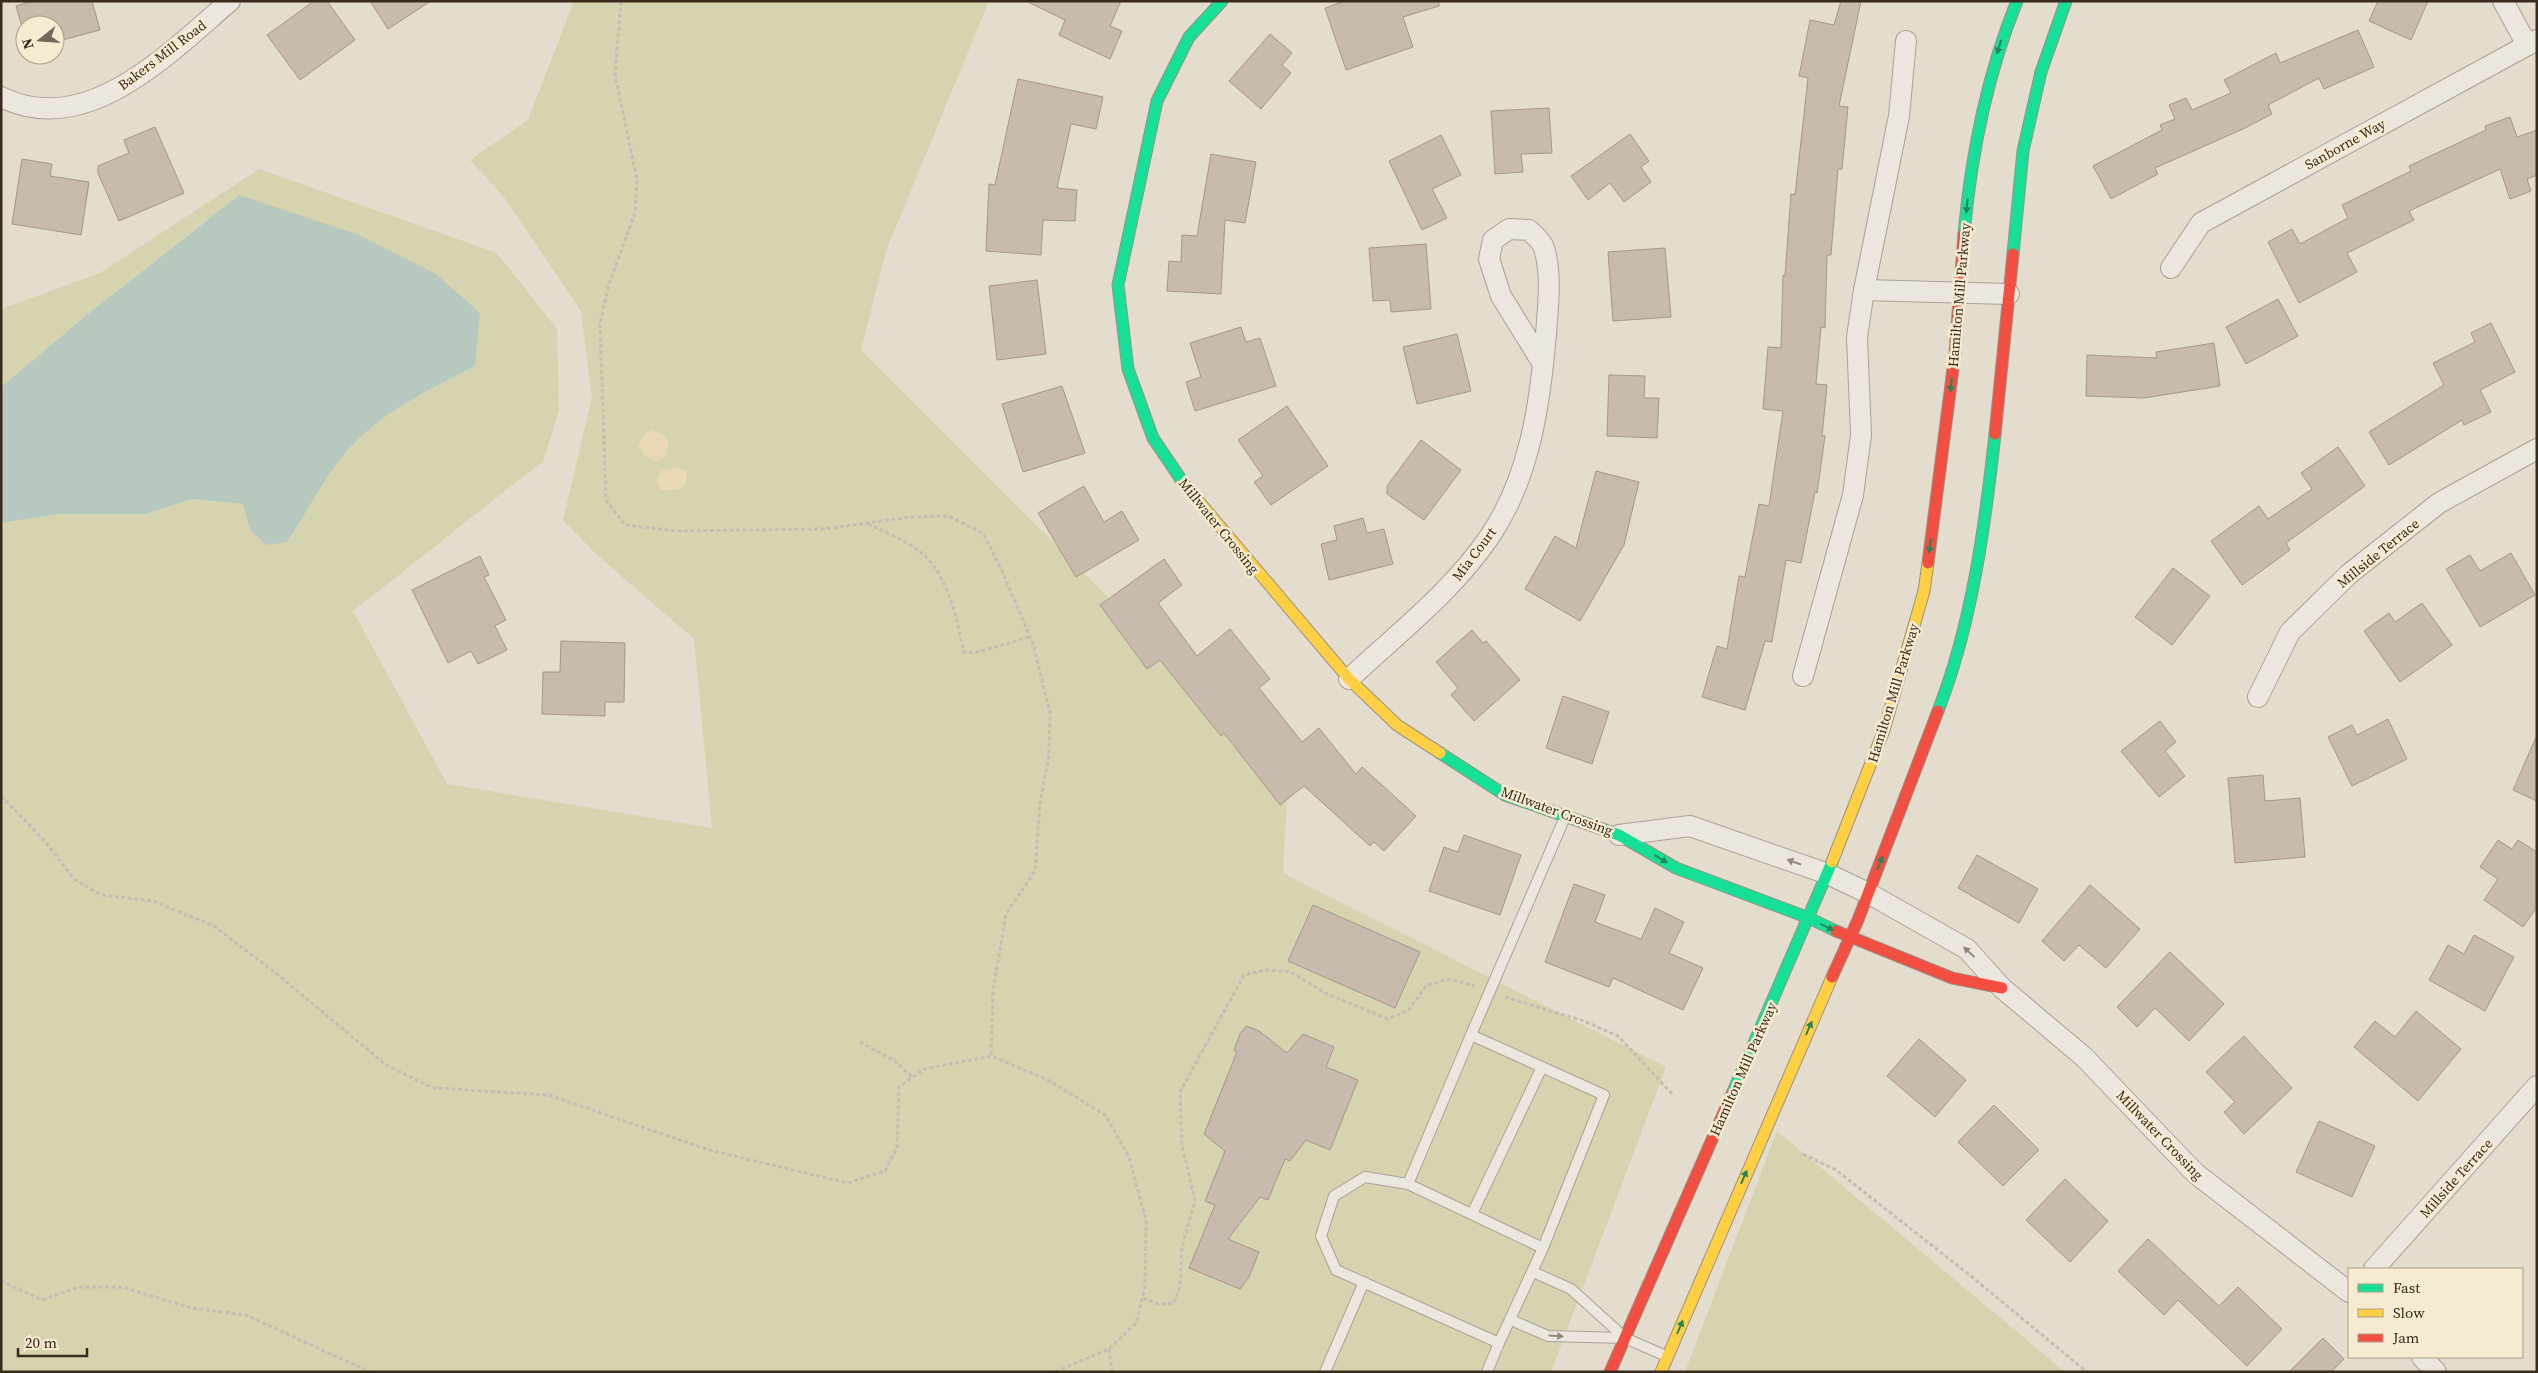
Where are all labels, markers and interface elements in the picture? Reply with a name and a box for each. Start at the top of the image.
north arrow [15,15,65,65]
street label: Bakers Mill Road [114,15,210,95]
text: N [17,36,39,52]
one-way arrow [1995,39,2003,54]
street label: Sanborne Way [2301,113,2390,174]
one-way arrow [1962,198,1970,214]
street label: Hamilton Mill Parkway [1943,221,1975,368]
one-way arrow [1947,377,1955,393]
street label: Millwater Crossing [1174,474,1264,578]
street label: Millside Terrace [2333,513,2423,593]
street label: Mia Court [1447,523,1501,585]
one-way arrow [1926,538,1934,554]
street label: Hamilton Mill Parkway [1862,620,1924,765]
street label: Millwater Crossing [1498,781,1616,841]
one-way arrow [1654,855,1667,864]
one-way arrow [1876,855,1884,870]
one-way arrow [1786,858,1801,866]
one-way arrow [1820,923,1834,931]
one-way arrow [1963,946,1975,958]
street label: Hamilton Mill Parkway [1704,998,1782,1139]
one-way arrow [1805,1021,1813,1035]
street label: Millwater Crossing [2112,1086,2208,1184]
street label: Millside Terrace [2415,1134,2497,1222]
one-way arrow [1741,1170,1749,1184]
legend [2348,1268,2523,1358]
text: Fast [2393,1277,2420,1298]
text: Slow [2393,1302,2425,1323]
one-way arrow [1677,1320,1685,1334]
scale bar [18,1326,86,1358]
text: Jam [2392,1327,2420,1348]
text: 20 m [25,1332,57,1353]
one-way arrow [1548,1333,1564,1341]

